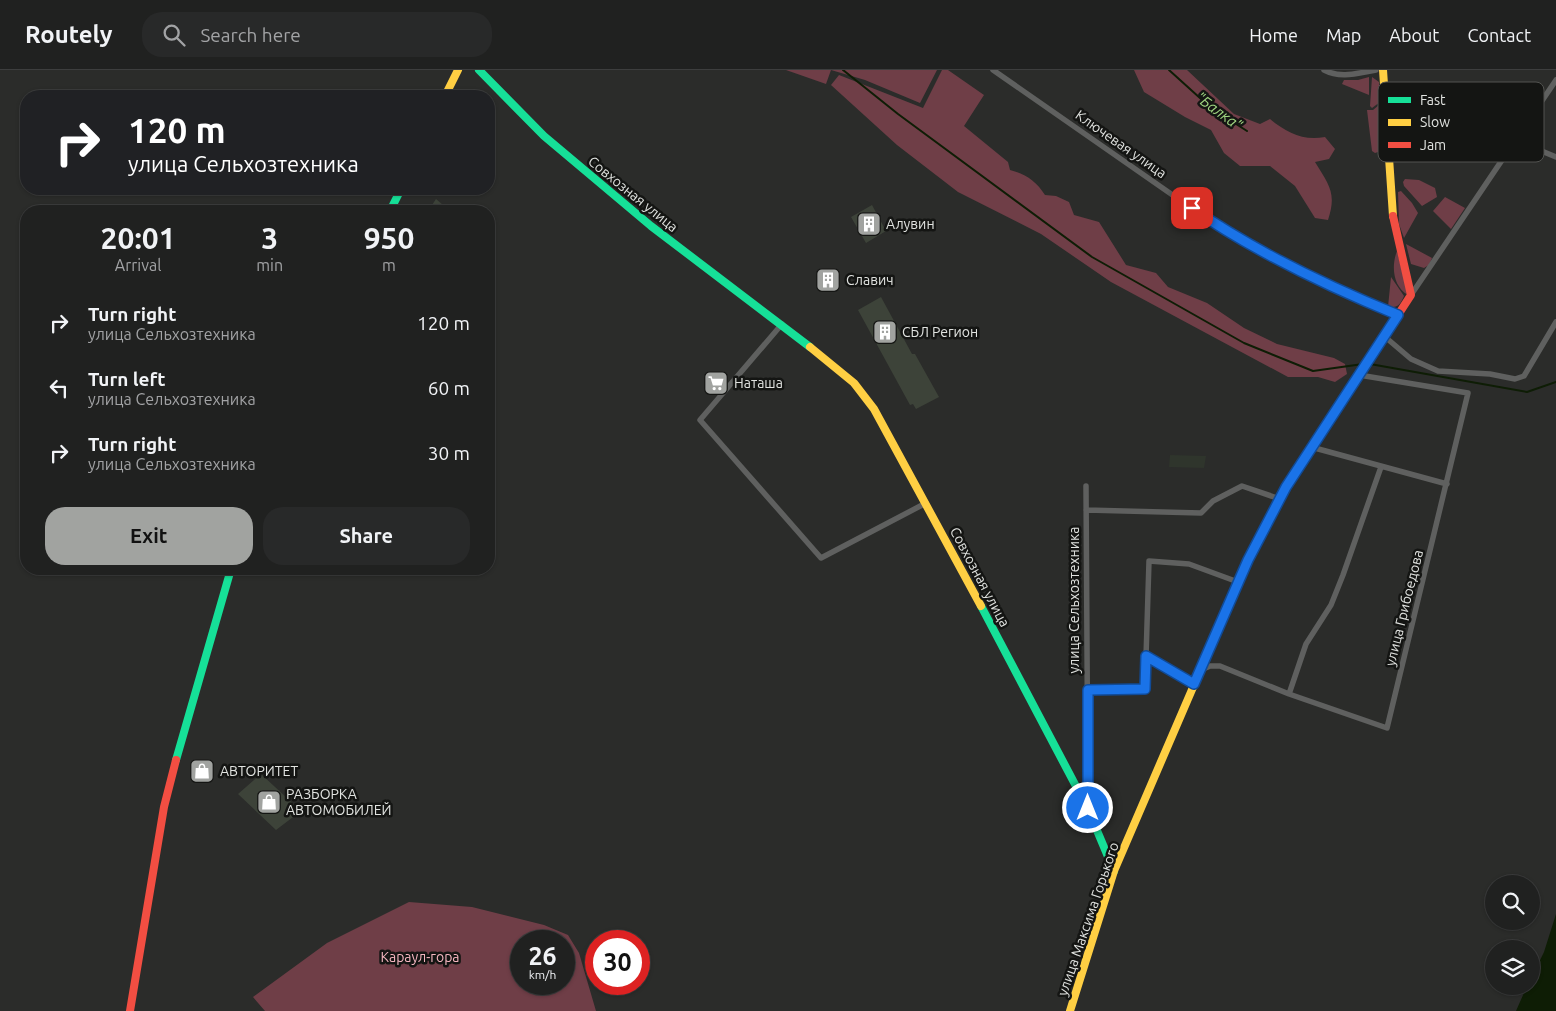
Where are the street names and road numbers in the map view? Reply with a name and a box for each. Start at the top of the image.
street label: Ключевая улица [1073,107,1169,181]
street label: Совхозная улица [585,153,681,235]
street label: Совхозная улица [947,524,1013,630]
street label: улица Сельхозтехника [1066,527,1082,673]
street label: улица Грибоедова [1382,548,1426,668]
street label: улица Максима Горького [1054,840,1122,998]

